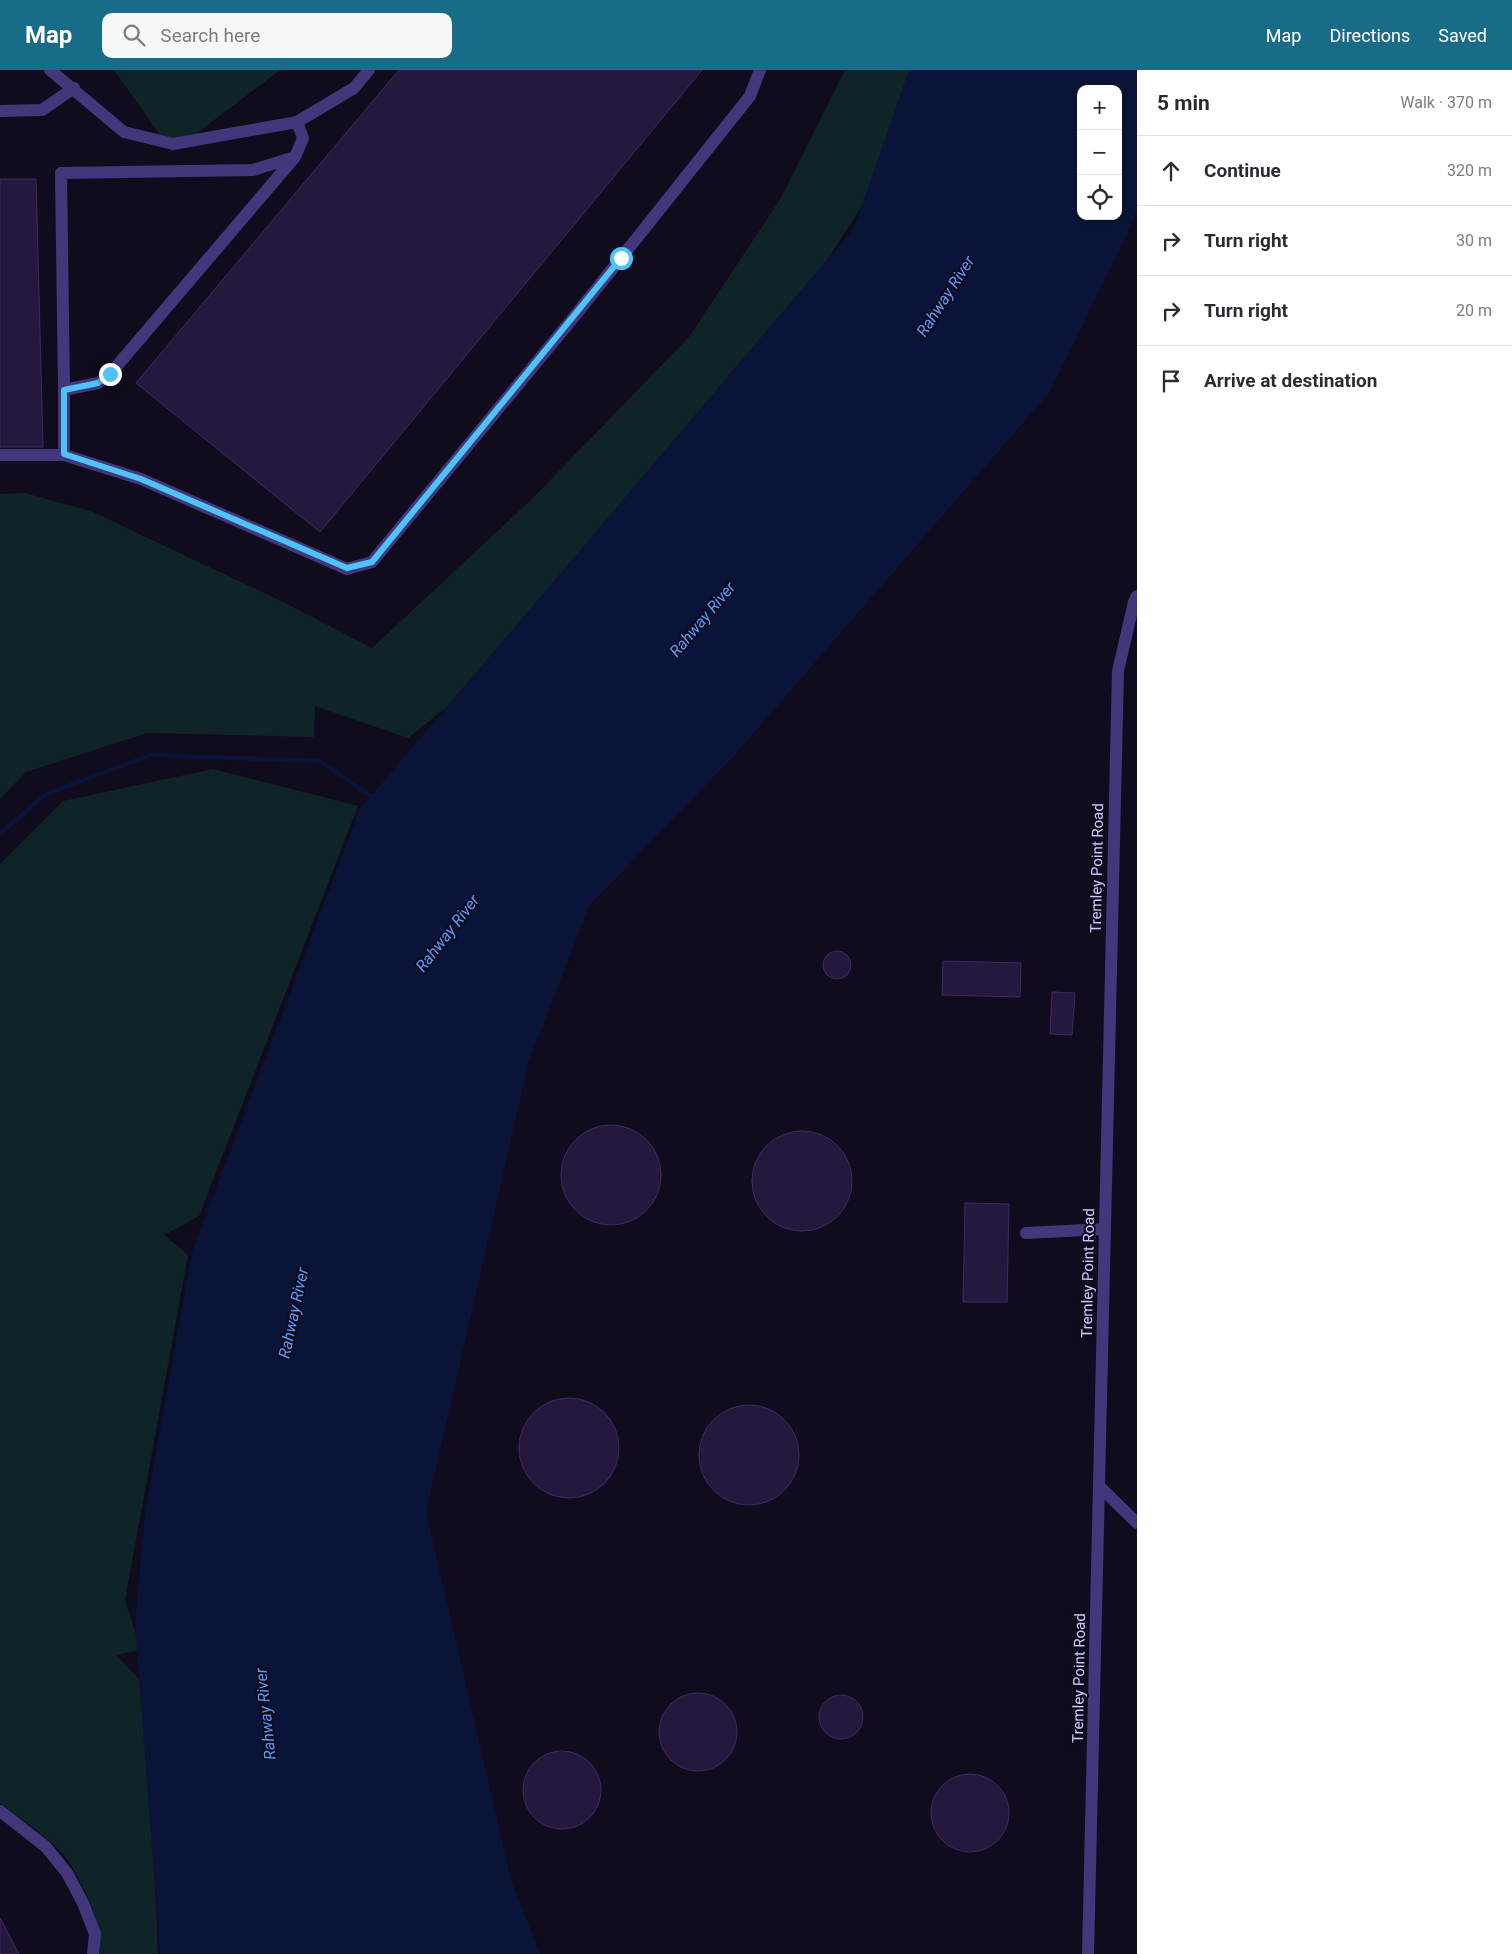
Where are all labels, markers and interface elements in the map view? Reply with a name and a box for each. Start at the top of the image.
search box [102,13,452,58]
text: Map [25,21,72,49]
icon: search [120,21,148,49]
text: Search here [160,24,260,47]
text: Map [1266,25,1301,46]
text: Directions [1329,25,1410,46]
text: Saved [1438,25,1487,46]
map controls [1077,85,1122,220]
button: + [1077,85,1122,130]
text: 5 min [1157,91,1210,115]
text: Walk · 370 m [1400,93,1492,112]
button: − [1077,130,1122,175]
icon: ahead [1157,157,1185,185]
text: Continue [1204,159,1281,182]
text: 320 m [1447,161,1492,180]
button: locate [1077,175,1122,220]
icon: right [1157,227,1185,255]
text: Turn right [1204,229,1288,252]
text: 30 m [1456,231,1492,250]
route start [610,247,633,270]
water label: Rahway River [912,252,979,340]
icon: right [1157,297,1185,325]
text: Turn right [1204,299,1288,322]
text: 20 m [1456,301,1492,320]
route end [99,363,122,386]
icon: arrive [1157,367,1185,395]
text: Arrive at destination [1204,369,1377,392]
water label: Rahway River [666,577,740,661]
street label: Tremley Point Road [1087,803,1107,933]
water label: Rahway River [412,891,484,975]
street label: Tremley Point Road [1078,1208,1098,1338]
water label: Rahway River [275,1265,313,1360]
street label: Tremley Point Road [1069,1613,1089,1743]
water label: Rahway River [251,1666,280,1761]

